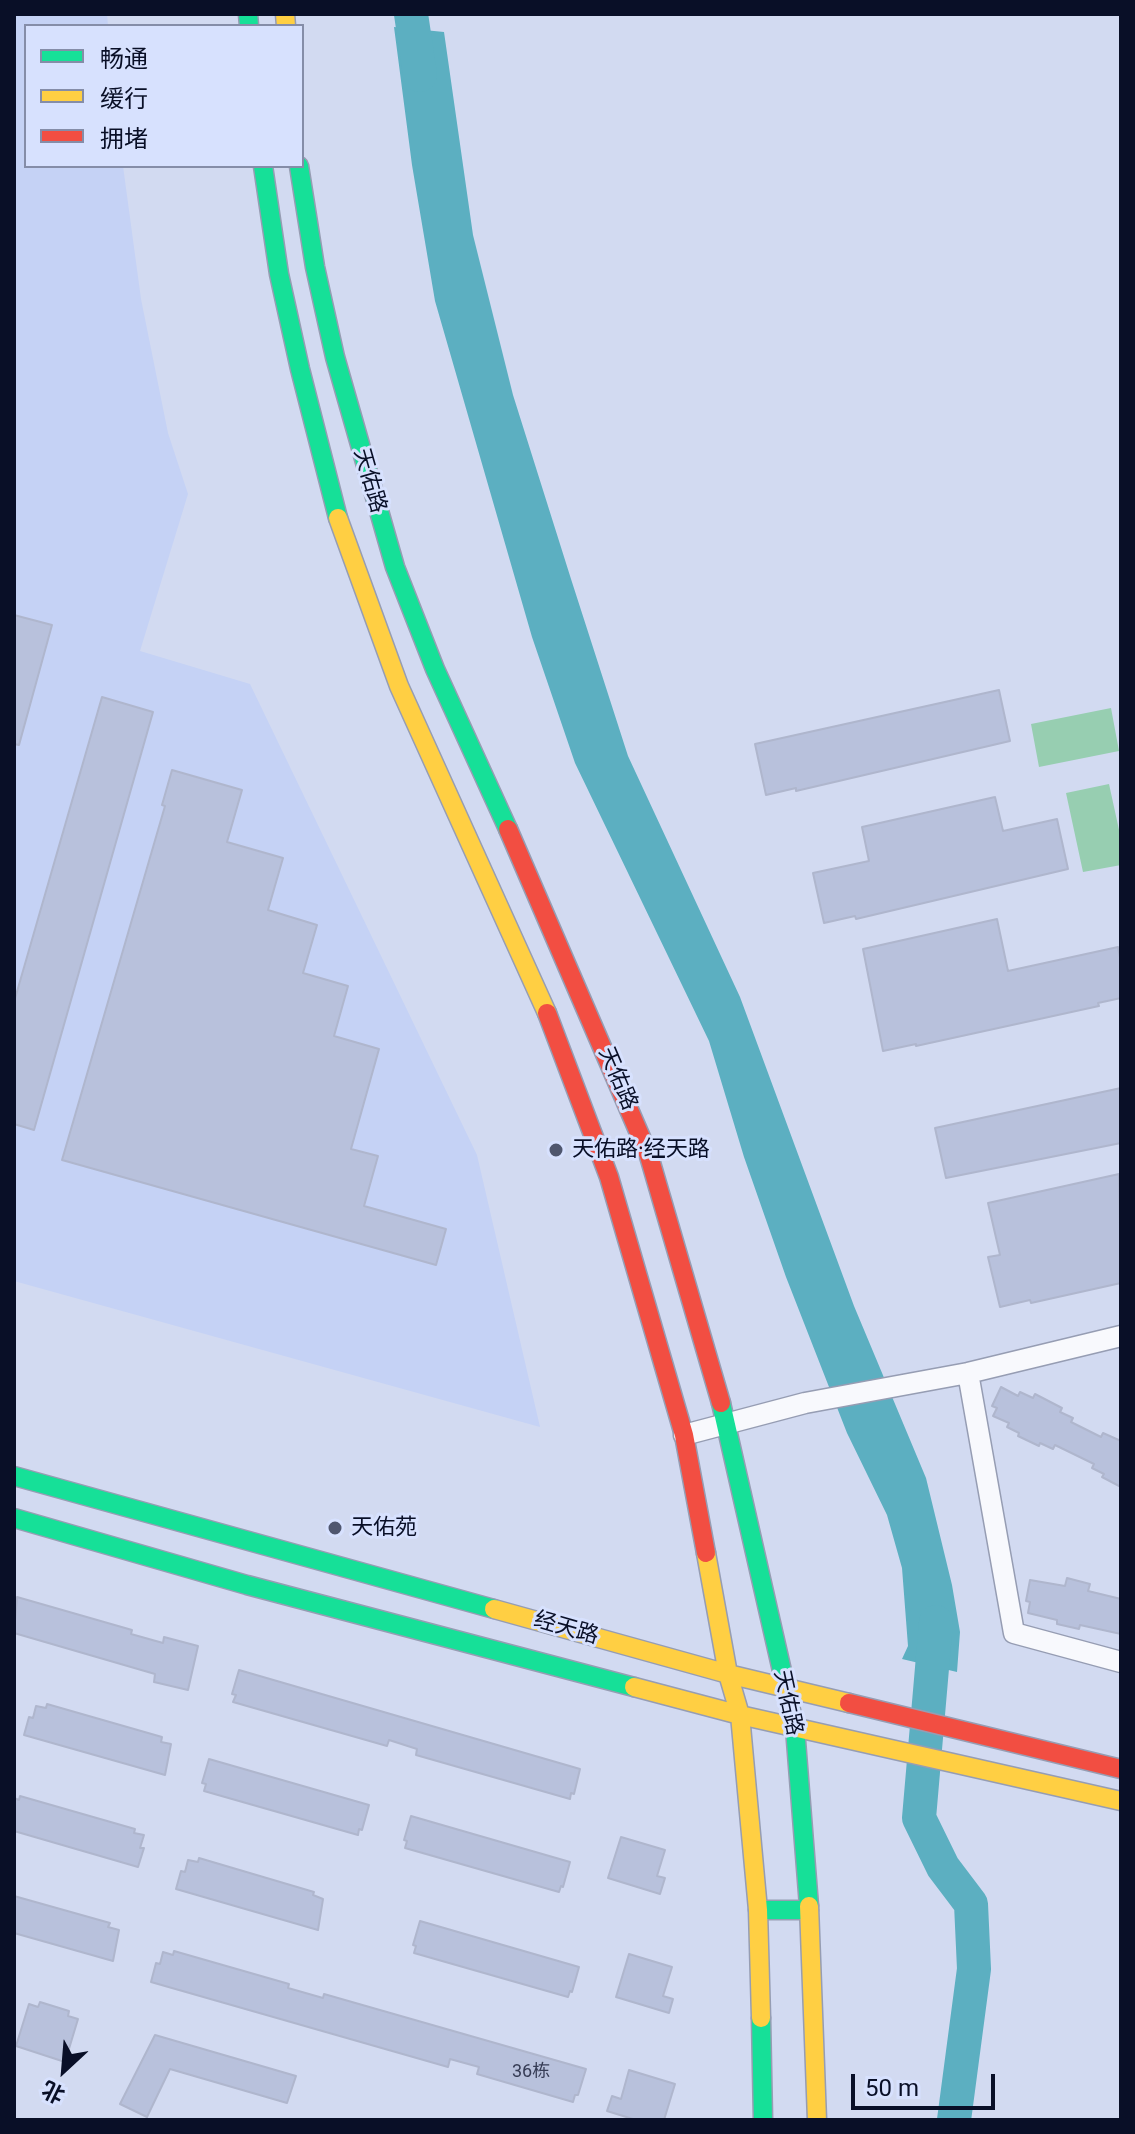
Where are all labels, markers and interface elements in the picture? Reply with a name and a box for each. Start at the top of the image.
legend [24,24,304,168]
text: 畅通 [100,45,148,73]
text: 缓行 [100,85,148,113]
text: 拥堵 [100,125,148,153]
street label: 天佑路 [347,446,391,516]
street label: 天佑路 [592,1043,642,1115]
place label: 天佑路·经天路 [572,1137,710,1163]
marker: 天佑路·经天路 [547,1141,565,1159]
place label: 天佑苑 [351,1515,417,1541]
marker: 天佑苑 [326,1519,344,1537]
street label: 经天路 [531,1607,601,1651]
street label: 天佑路 [767,1668,807,1738]
north arrow [24,2030,104,2110]
scale bar [855,2058,999,2108]
house number: 36栋 [512,2061,550,2083]
text: 50 m [865,2074,919,2102]
text: 北 [38,2076,69,2108]

